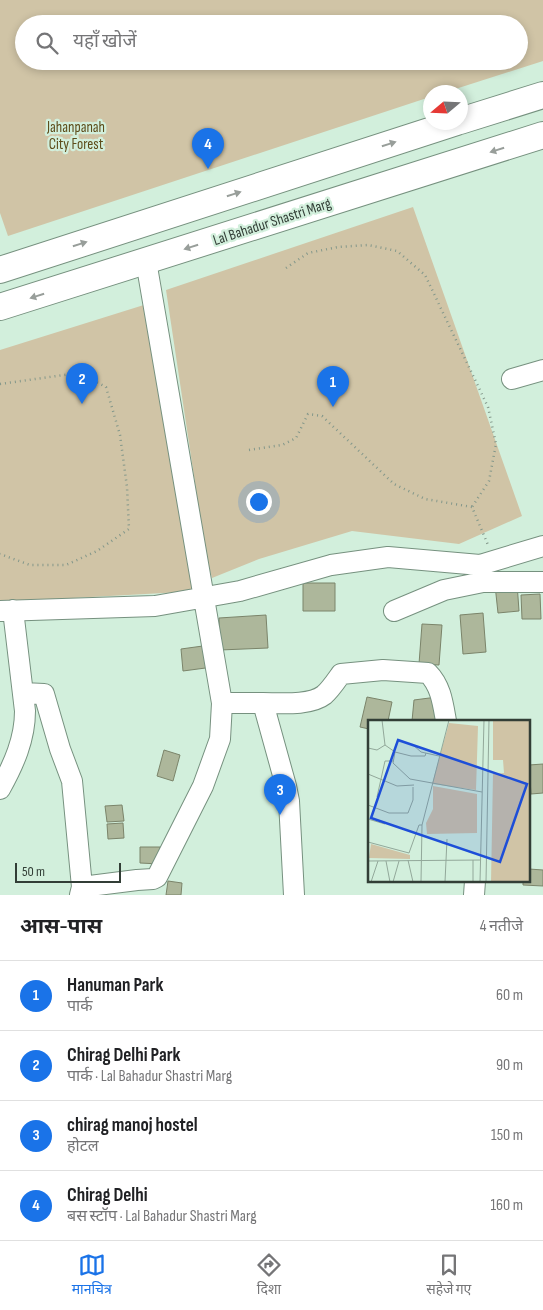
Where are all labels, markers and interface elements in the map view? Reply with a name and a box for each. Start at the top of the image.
search box [15,15,528,70]
icon: search [33,29,61,57]
text: यहाँ खोजें [73,30,137,53]
north arrow [423,85,468,130]
park label: Jahanpanah City Forest [46,118,105,154]
pin: 4 [192,128,224,169]
one-way arrow [382,140,397,148]
one-way arrow [489,147,504,155]
one-way arrow [227,190,242,198]
street label: Lal Bahadur Shastri Marg [211,194,333,250]
one-way arrow [72,240,87,248]
one-way arrow [184,244,199,251]
one-way arrow [29,292,44,300]
pin: 2 [66,363,98,404]
pin: 1 [317,366,349,407]
your location [246,489,272,515]
inset map [368,720,530,882]
pin: 3 [264,774,296,815]
scale bar [15,860,121,883]
text: 50 m [22,863,45,880]
text: आस-पास [20,914,102,939]
text: 4 नतीजे [480,917,523,936]
text: Hanuman Park [67,974,163,997]
text: 1 [33,986,39,1005]
text: 60 m [496,986,523,1005]
text: पार्क [67,997,93,1016]
text: Chirag Delhi Park [67,1044,181,1067]
text: 2 [32,1056,40,1075]
text: 90 m [496,1056,523,1075]
text: पार्क · Lal Bahadur Shastri Marg [67,1067,232,1086]
text: chirag manoj hostel [67,1114,198,1137]
text: 3 [32,1126,40,1145]
text: 150 m [491,1126,523,1145]
text: होटल [67,1137,99,1156]
text: Chirag Delhi [67,1184,148,1207]
text: 4 [32,1196,40,1215]
text: 160 m [490,1196,523,1215]
text: बस स्टॉप · Lal Bahadur Shastri Marg [67,1207,257,1226]
tab: मानचित्र [72,1251,112,1300]
tab: दिशा [255,1251,283,1300]
tab: सहेजे गए [426,1251,471,1300]

